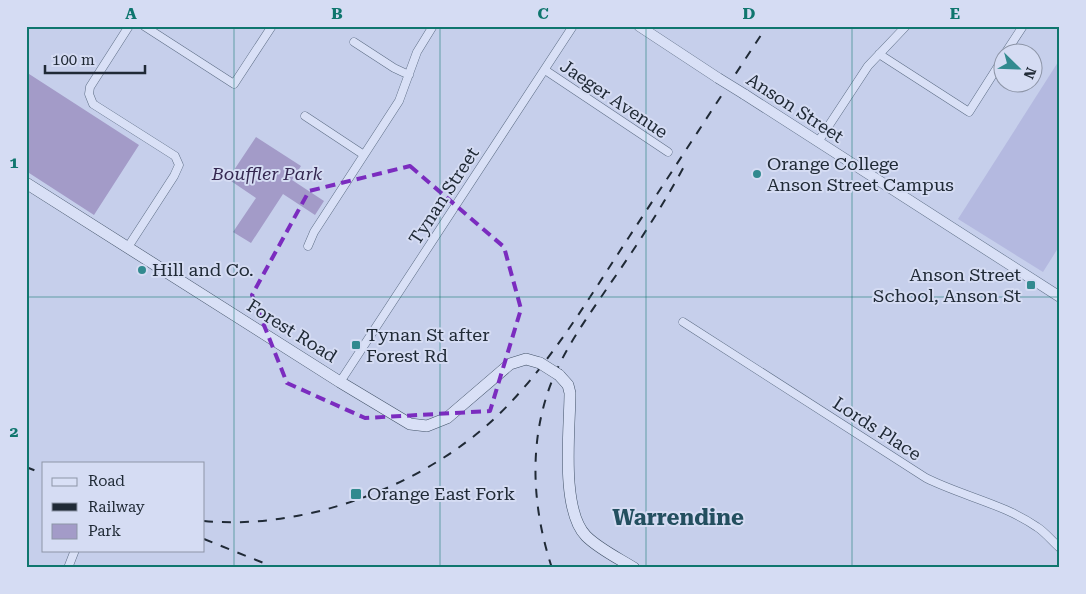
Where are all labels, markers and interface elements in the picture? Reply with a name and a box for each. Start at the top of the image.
text: A [125,4,137,23]
text: B [331,4,343,23]
text: C [537,4,549,23]
text: D [743,4,756,23]
text: E [950,4,960,23]
scale bar [45,42,145,74]
north arrow [994,42,1044,92]
text: 100 m [52,51,95,69]
street label: Jaeger Avenue [556,55,672,142]
text: N [1020,65,1039,81]
street label: Anson Street [743,68,848,147]
street label: Tynan Street [404,143,483,248]
text: 1 [10,153,19,172]
place label: Orange College Anson Street Campus [767,153,954,195]
park label: Bouffler Park [211,163,323,184]
marker: Orange College Anson Street Campus [751,168,763,180]
place label: Hill and Co. [152,259,254,280]
marker: Hill and Co. [136,264,148,276]
place label: Anson Street School, Anson St [873,264,1021,306]
marker: Anson Street School, Anson St [1025,279,1037,291]
street label: Forest Road [243,295,342,367]
place label: Tynan St after Forest Rd [366,324,490,366]
marker: Tynan St after Forest Rd [350,339,362,351]
street label: Lords Place [829,392,925,465]
text: 2 [10,422,19,441]
legend [42,462,205,552]
text: Road [88,472,125,490]
place label: Orange East Fork [367,483,515,504]
marker: Orange East Fork [349,487,363,501]
text: Railway [88,498,145,516]
district label: Warrendine [612,505,744,530]
text: Park [88,522,122,540]

